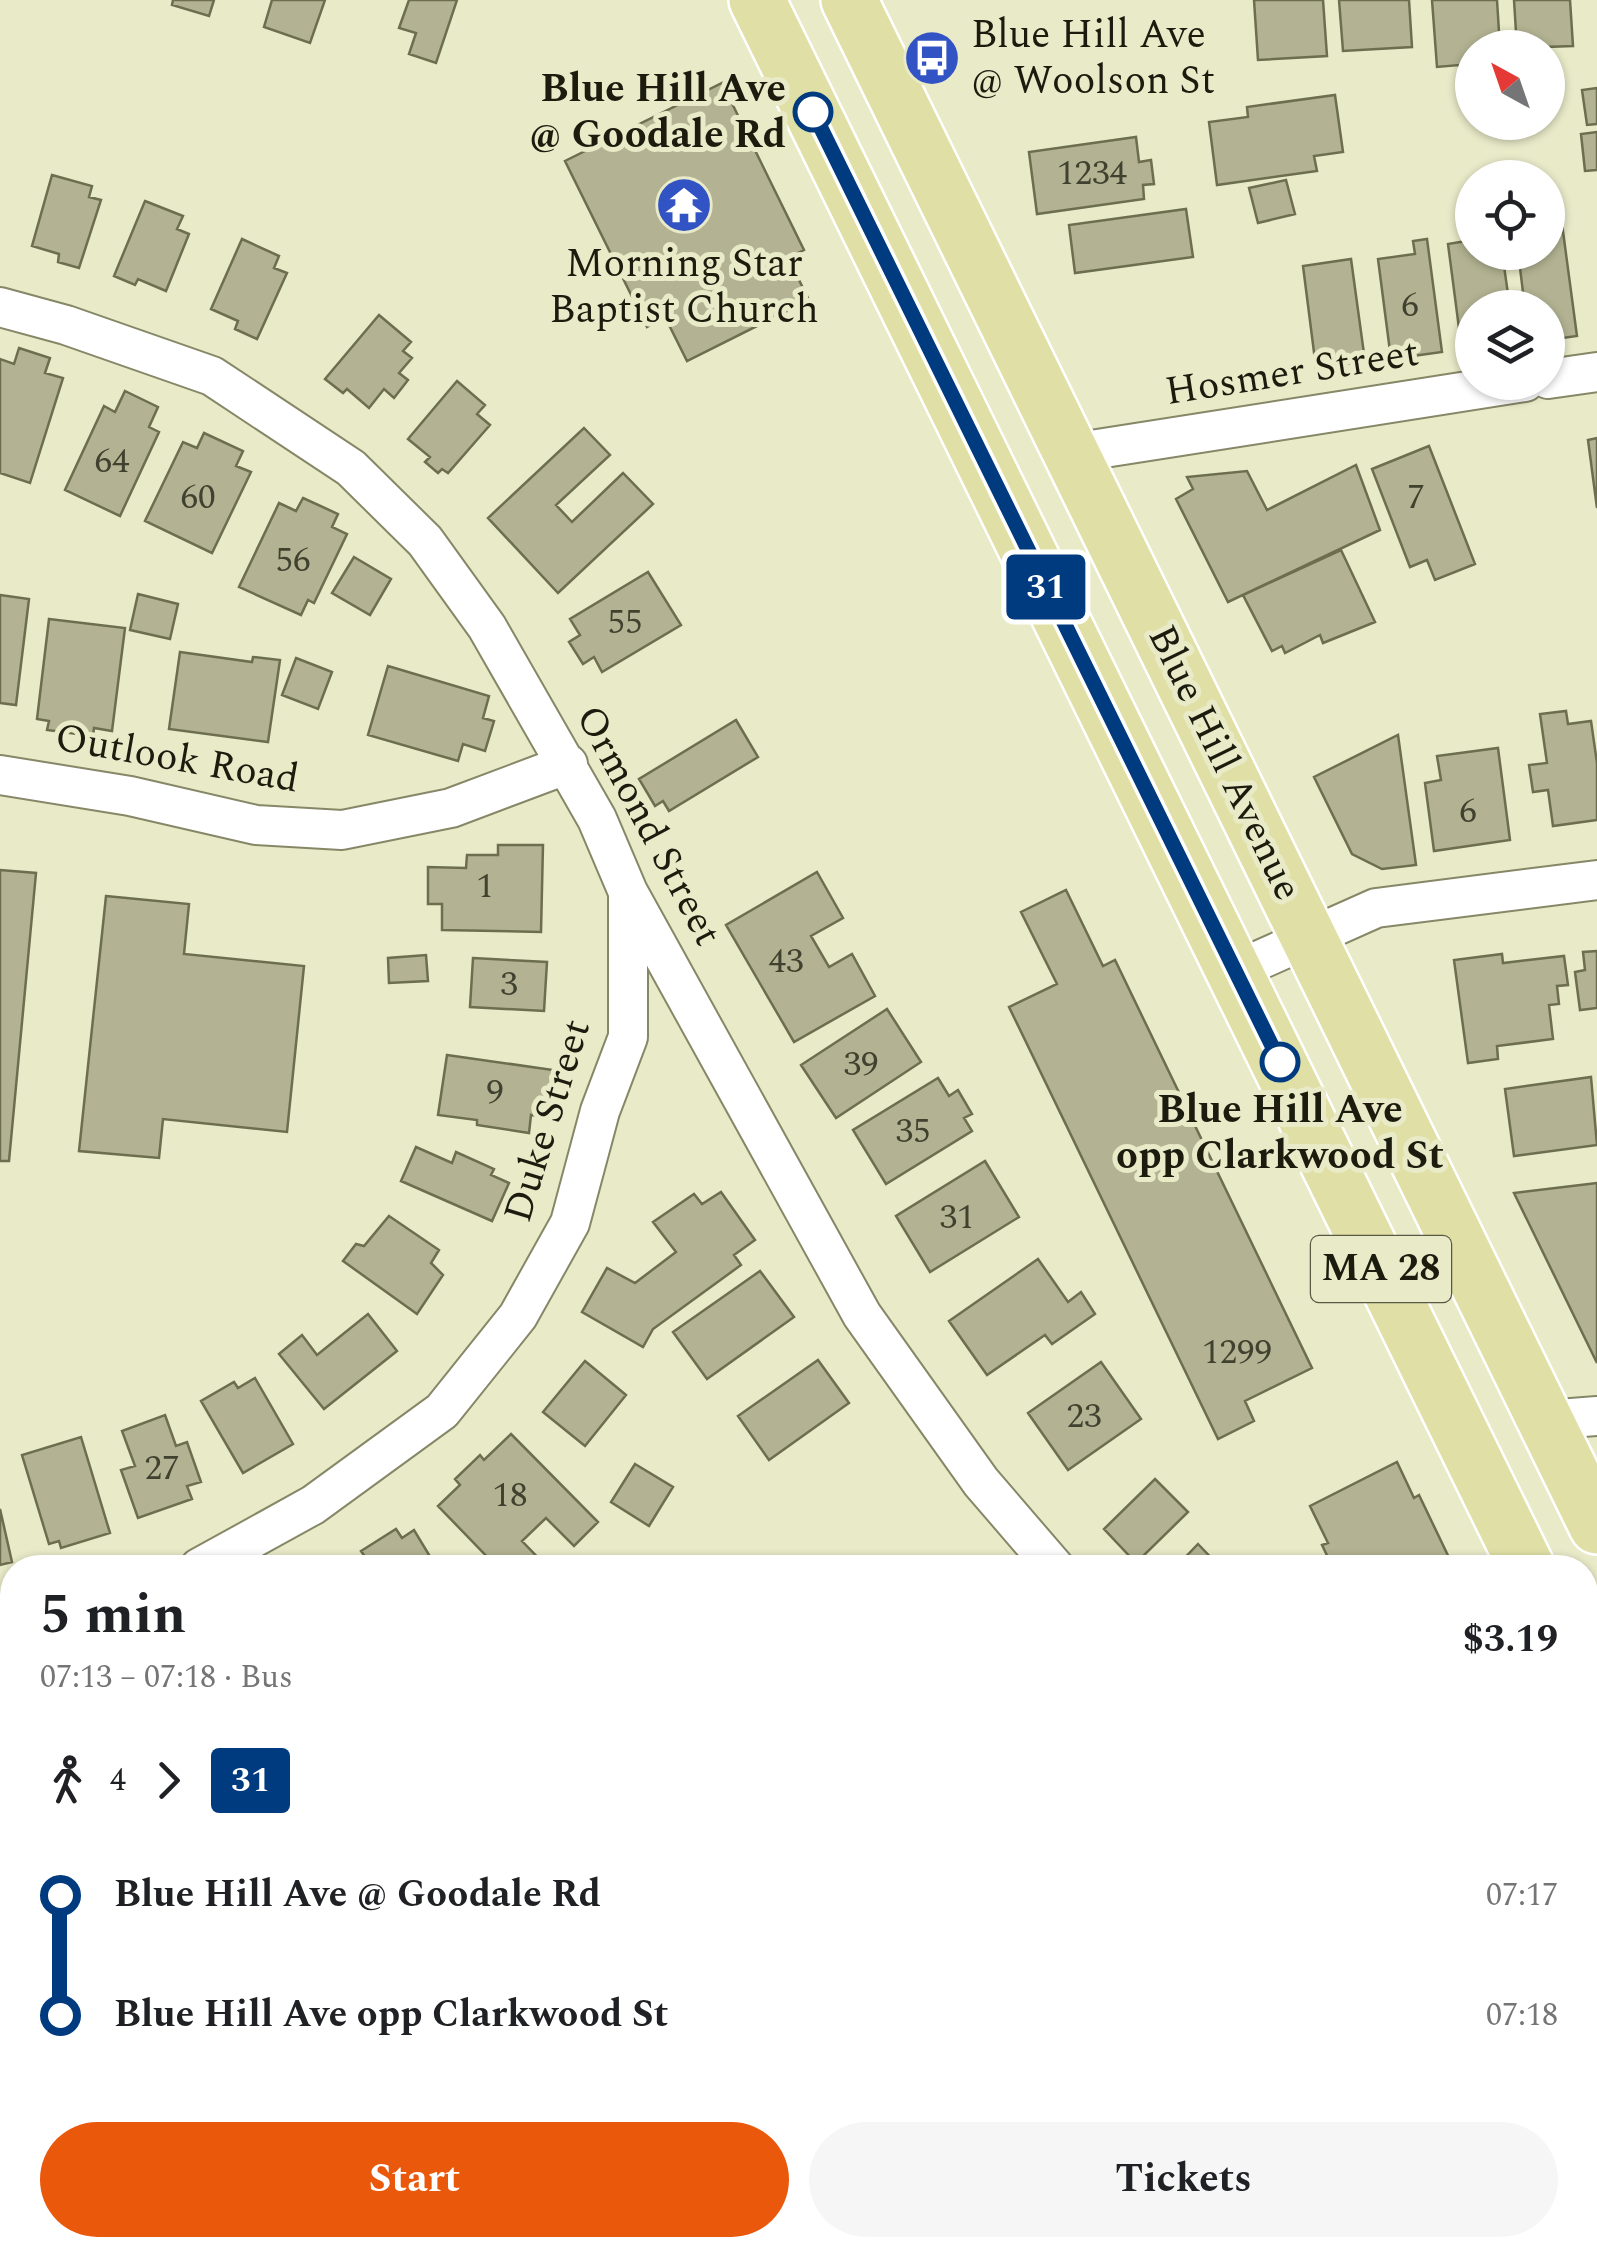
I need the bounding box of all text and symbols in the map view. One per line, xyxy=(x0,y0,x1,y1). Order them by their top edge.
place label: Blue Hill Ave @ Woolson St xyxy=(971,5,1215,112)
bus stop icon: Blue Hill Ave @ Woolson St xyxy=(902,28,962,88)
north arrow xyxy=(1455,30,1565,140)
map controls xyxy=(1455,30,1565,400)
place label: Blue Hill Ave @ Goodale Rd xyxy=(529,59,786,166)
marker: Blue Hill Ave @ Goodale Rd xyxy=(794,93,832,131)
house number: 1234 xyxy=(1057,147,1127,200)
button: locate xyxy=(1455,160,1565,270)
temple icon: Morning Star Baptist Church xyxy=(654,175,714,235)
place label: Morning Star Baptist Church xyxy=(549,234,819,341)
house number: 6 xyxy=(1401,279,1419,332)
button: layers xyxy=(1455,290,1565,400)
street label: Hosmer Street xyxy=(1161,323,1423,423)
house number: 64 xyxy=(94,435,130,488)
house number: 60 xyxy=(180,471,216,524)
house number: 7 xyxy=(1407,471,1425,524)
house number: 56 xyxy=(275,534,311,587)
line badge: 31 xyxy=(1001,554,1091,620)
text: 31 xyxy=(1026,561,1066,614)
house number: 55 xyxy=(607,596,643,649)
street label: Blue Hill Avenue xyxy=(1131,615,1317,911)
street label: Ormond Street xyxy=(559,695,737,957)
street label: Outlook Road xyxy=(50,708,304,810)
house number: 6 xyxy=(1459,785,1477,838)
house number: 1 xyxy=(476,860,494,913)
house number: 43 xyxy=(768,935,804,988)
house number: 3 xyxy=(500,958,518,1011)
street label: Duke Street xyxy=(488,1012,608,1230)
house number: 39 xyxy=(843,1038,879,1091)
marker: Blue Hill Ave opp Clarkwood St xyxy=(1261,1043,1299,1081)
house number: 9 xyxy=(486,1066,504,1119)
place label: Blue Hill Ave opp Clarkwood St xyxy=(1116,1080,1444,1187)
house number: 35 xyxy=(895,1105,931,1158)
house number: 31 xyxy=(939,1191,975,1244)
road number: MA 28 xyxy=(1311,1236,1451,1302)
house number: 1299 xyxy=(1202,1326,1272,1379)
house number: 23 xyxy=(1066,1390,1102,1443)
house number: 27 xyxy=(144,1442,180,1495)
house number: 18 xyxy=(492,1469,528,1522)
text: 5 min xyxy=(40,1574,186,1657)
text: $3.19 xyxy=(1463,1611,1558,1669)
text: 07:13 – 07:18 · Bus xyxy=(40,1653,293,1702)
icon: walk xyxy=(40,1753,95,1808)
icon: forward xyxy=(141,1753,196,1808)
text: 31 xyxy=(231,1754,270,1807)
text: 4 xyxy=(110,1756,126,1805)
text: Blue Hill Ave @ Goodale Rd xyxy=(114,1866,601,1924)
text: 07:17 xyxy=(1486,1871,1558,1920)
text: Blue Hill Ave opp Clarkwood St xyxy=(114,1986,668,2044)
text: 07:18 xyxy=(1486,1991,1558,2040)
button: Start xyxy=(40,2122,789,2237)
button: Tickets xyxy=(809,2122,1558,2237)

